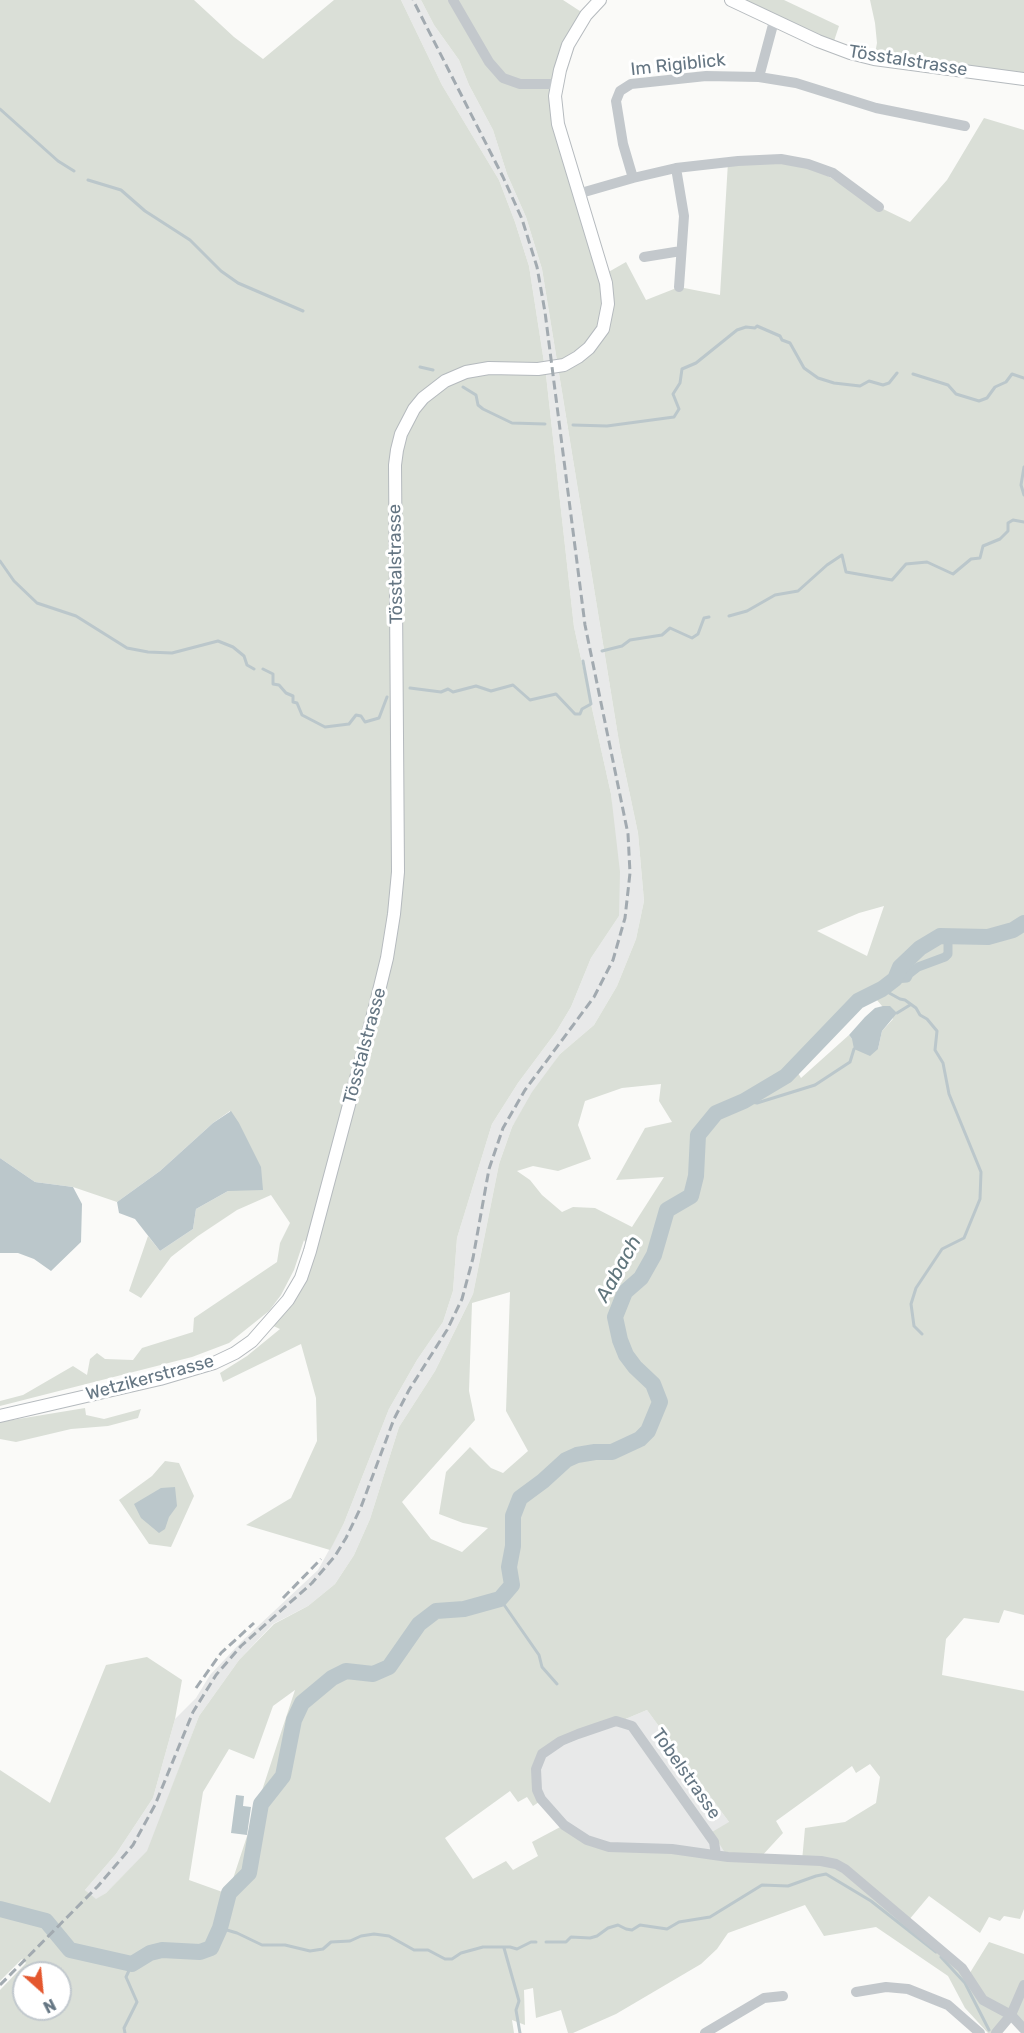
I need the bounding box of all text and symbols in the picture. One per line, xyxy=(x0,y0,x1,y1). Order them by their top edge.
street label: Tösstalstrasse xyxy=(847,41,969,81)
street label: Im Rigiblick xyxy=(630,49,726,81)
street label: Tösstalstrasse xyxy=(384,504,408,624)
street label: Tösstalstrasse xyxy=(339,985,391,1107)
water label: Aabach xyxy=(591,1232,647,1306)
street label: Wetzikerstrasse xyxy=(84,1351,216,1405)
street label: Tobelstrasse xyxy=(647,1725,725,1823)
north arrow xyxy=(12,1961,72,2021)
text: N xyxy=(40,1995,59,2017)

